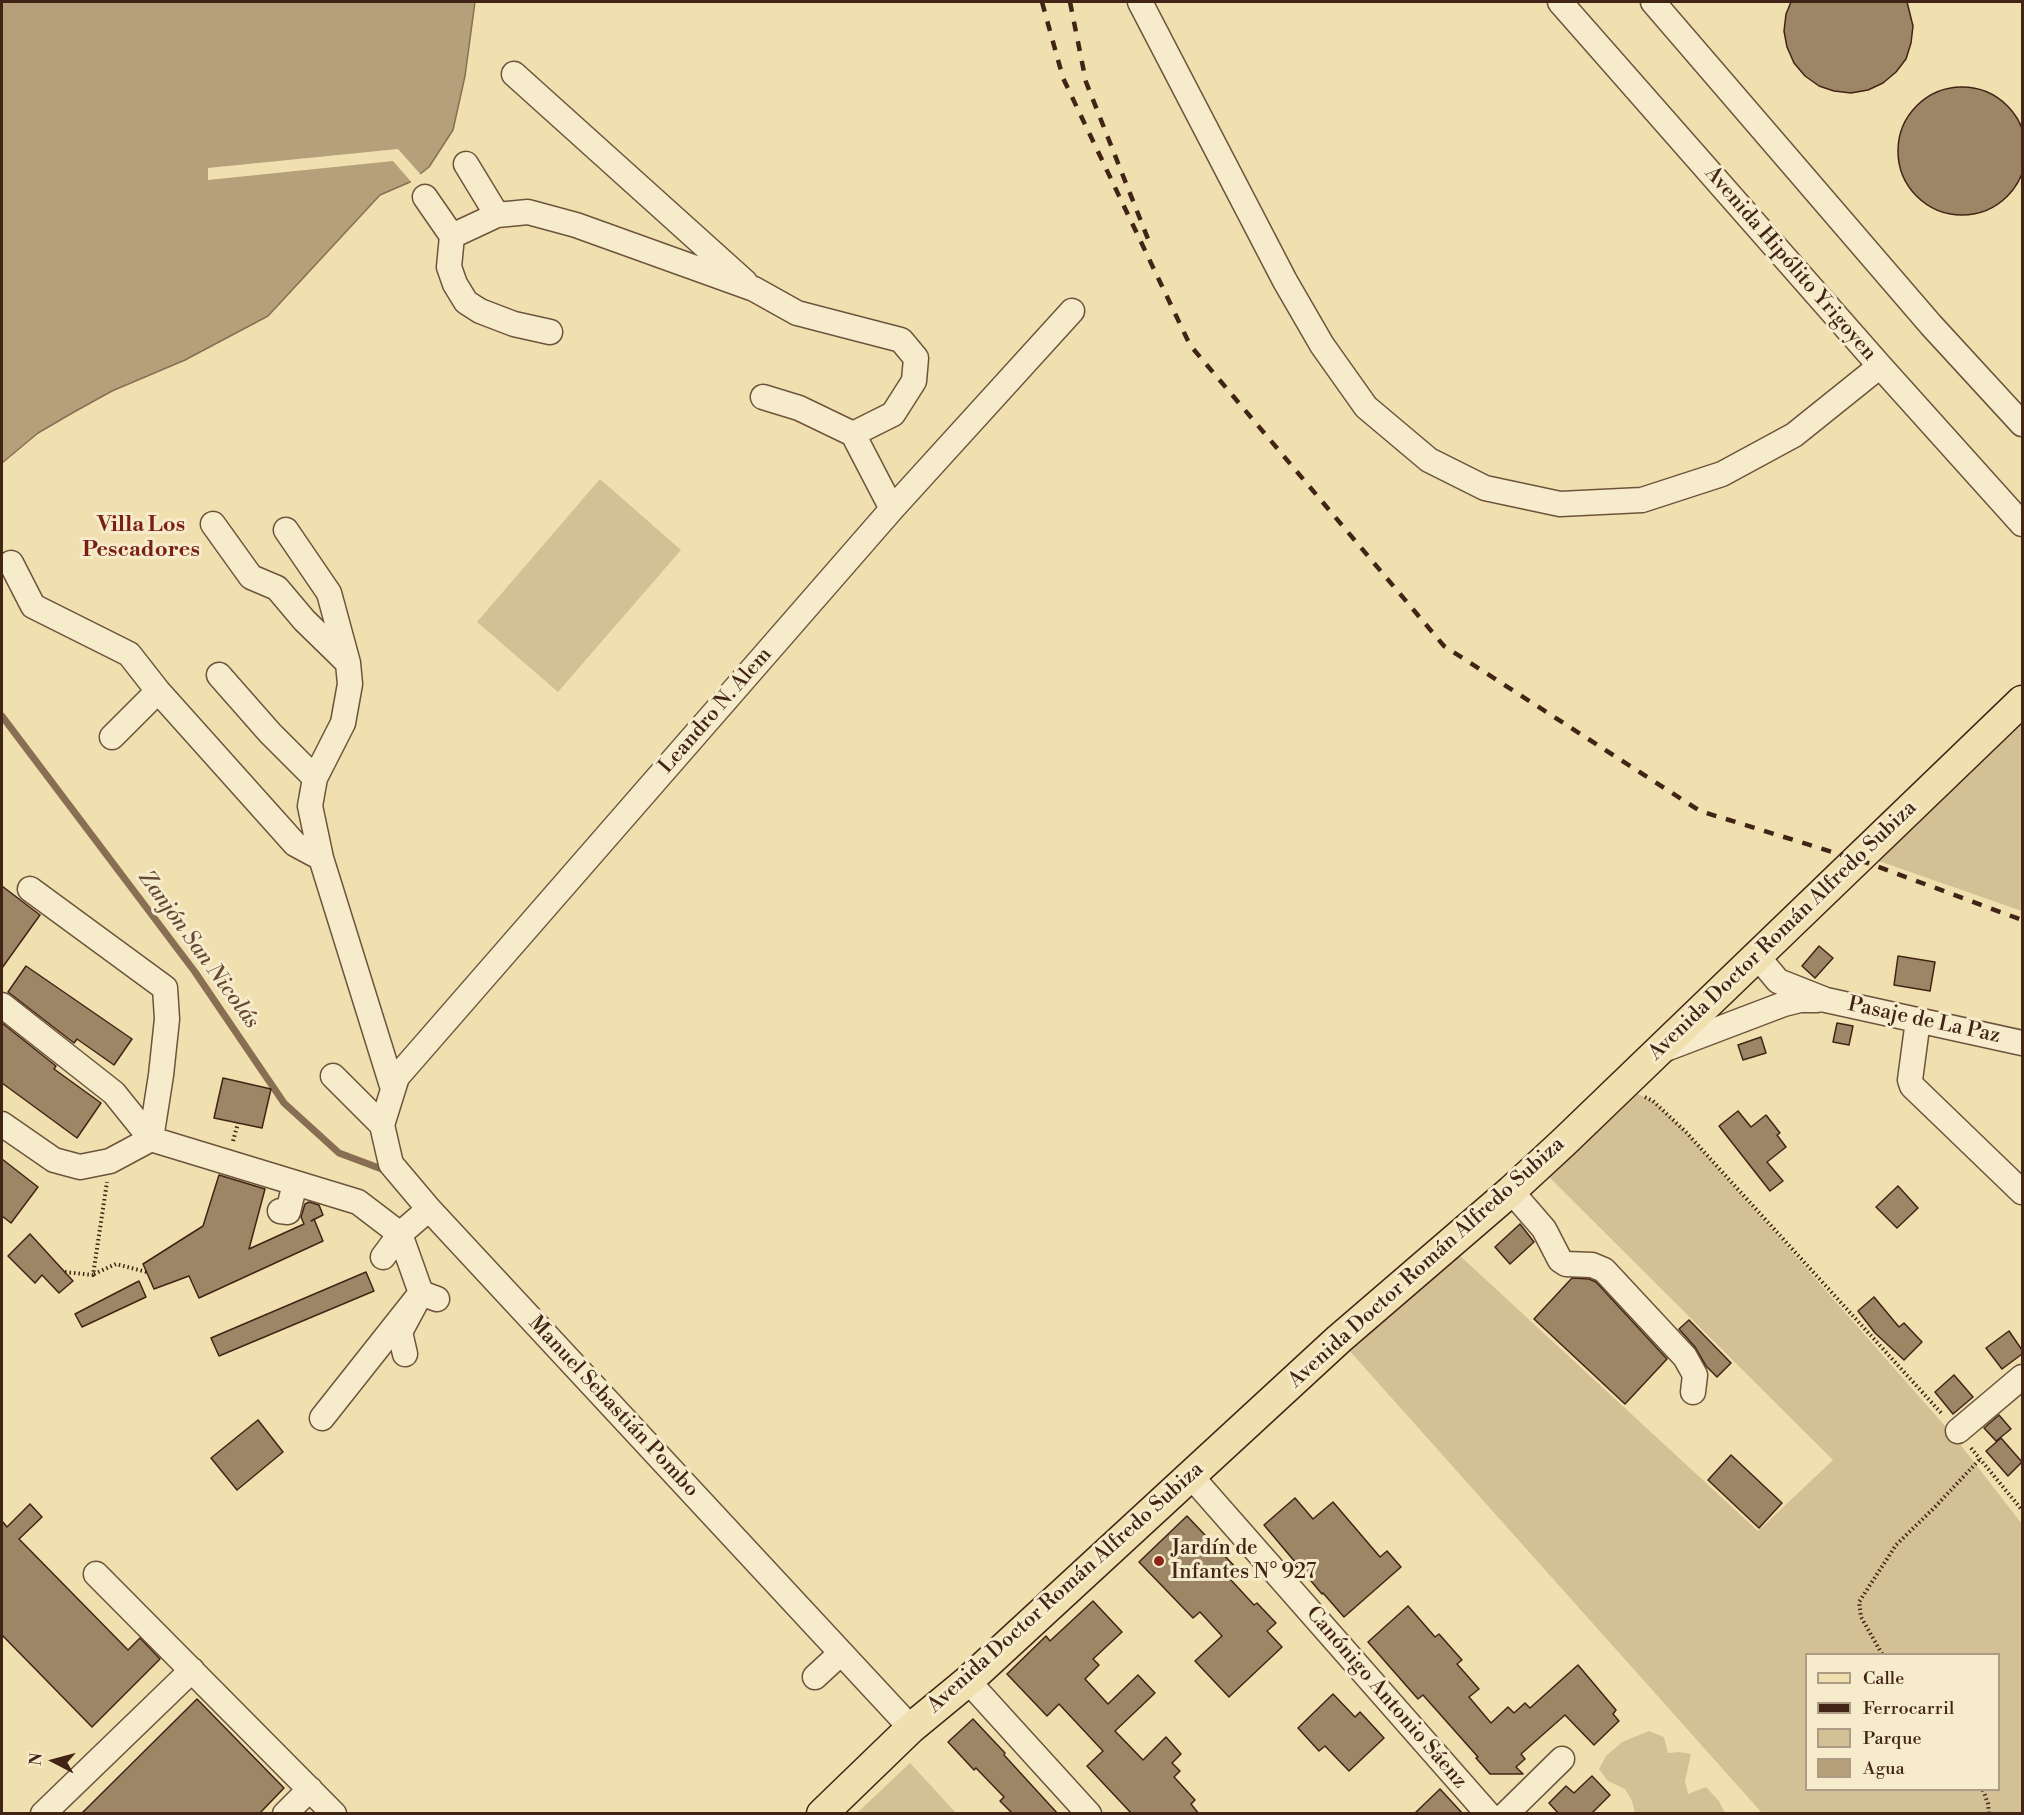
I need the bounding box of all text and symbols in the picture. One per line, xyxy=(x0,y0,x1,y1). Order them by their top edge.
street label: Avenida Hipólito Yrigoyen xyxy=(1699,162,1881,366)
district label: Villa Los Pescadores xyxy=(82,513,200,564)
street label: Leandro N. Alem xyxy=(654,643,778,779)
street label: Avenida Doctor Román Alfredo Subiza xyxy=(1644,796,1922,1066)
water label: Zanjón San Nicolás xyxy=(132,866,264,1034)
street label: Pasaje de La Paz xyxy=(1846,993,2002,1049)
street label: Avenida Doctor Román Alfredo Subiza xyxy=(1284,1132,1570,1394)
street label: Manuel Sebastián Pombo xyxy=(523,1311,703,1503)
street label: Avenida Doctor Román Alfredo Subiza xyxy=(923,1457,1209,1719)
place label: Jardín de Infantes N° 927 xyxy=(1171,1536,1316,1586)
marker: Jardín de Infantes N° 927 xyxy=(1152,1554,1166,1568)
street label: Canónigo Antonio Sáenz xyxy=(1300,1602,1472,1794)
legend xyxy=(1805,1653,2000,1791)
text: Calle xyxy=(1863,1667,1904,1690)
text: Ferrocarril xyxy=(1863,1697,1954,1720)
text: Parque xyxy=(1863,1727,1922,1750)
north arrow xyxy=(24,1731,84,1791)
text: N xyxy=(25,1752,47,1766)
text: Agua xyxy=(1863,1757,1905,1780)

